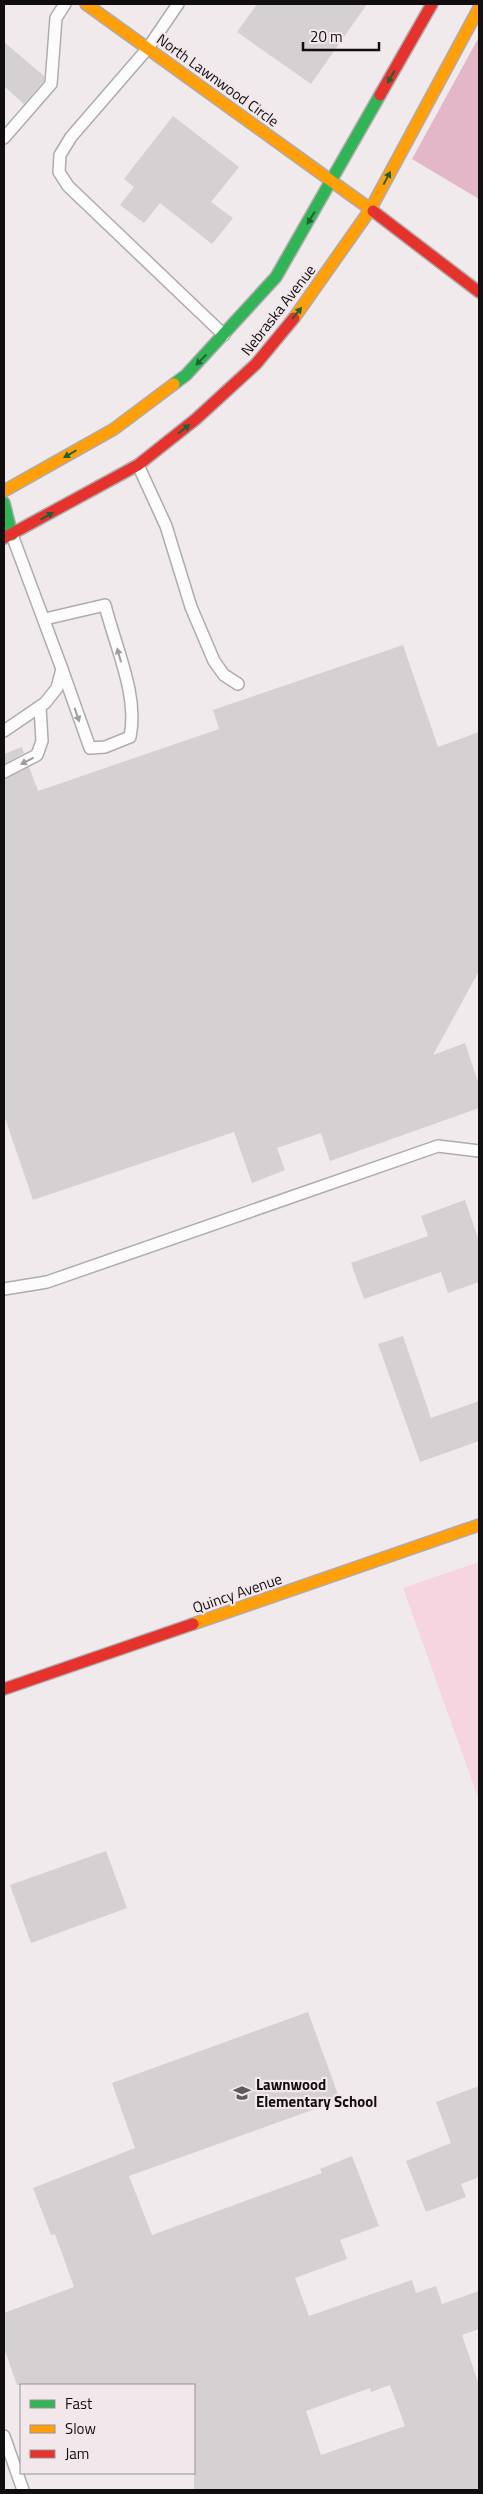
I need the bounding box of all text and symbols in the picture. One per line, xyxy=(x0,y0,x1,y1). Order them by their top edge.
scale bar xyxy=(303,20,379,52)
text: 20 m xyxy=(310,25,343,48)
street label: North Lawnwood Circle xyxy=(152,28,284,132)
one-way arrow xyxy=(386,70,395,83)
one-way arrow xyxy=(383,171,391,185)
one-way arrow xyxy=(306,211,315,224)
street label: Nebraska Avenue xyxy=(235,260,321,360)
one-way arrow xyxy=(292,307,303,320)
one-way arrow xyxy=(195,353,207,365)
one-way arrow xyxy=(177,423,190,434)
one-way arrow xyxy=(63,450,76,459)
one-way arrow xyxy=(40,511,54,520)
one-way arrow xyxy=(114,647,122,662)
one-way arrow xyxy=(74,708,82,723)
one-way arrow xyxy=(20,757,34,765)
street label: Quincy Avenue xyxy=(189,1567,285,1619)
place label: Lawnwood Elementary School xyxy=(256,2073,377,2113)
school or university icon: Lawnwood Elementary School xyxy=(232,2083,252,2103)
legend xyxy=(20,2384,195,2474)
text: Fast xyxy=(65,2392,93,2415)
text: Slow xyxy=(65,2417,96,2440)
text: Jam xyxy=(65,2442,89,2465)

